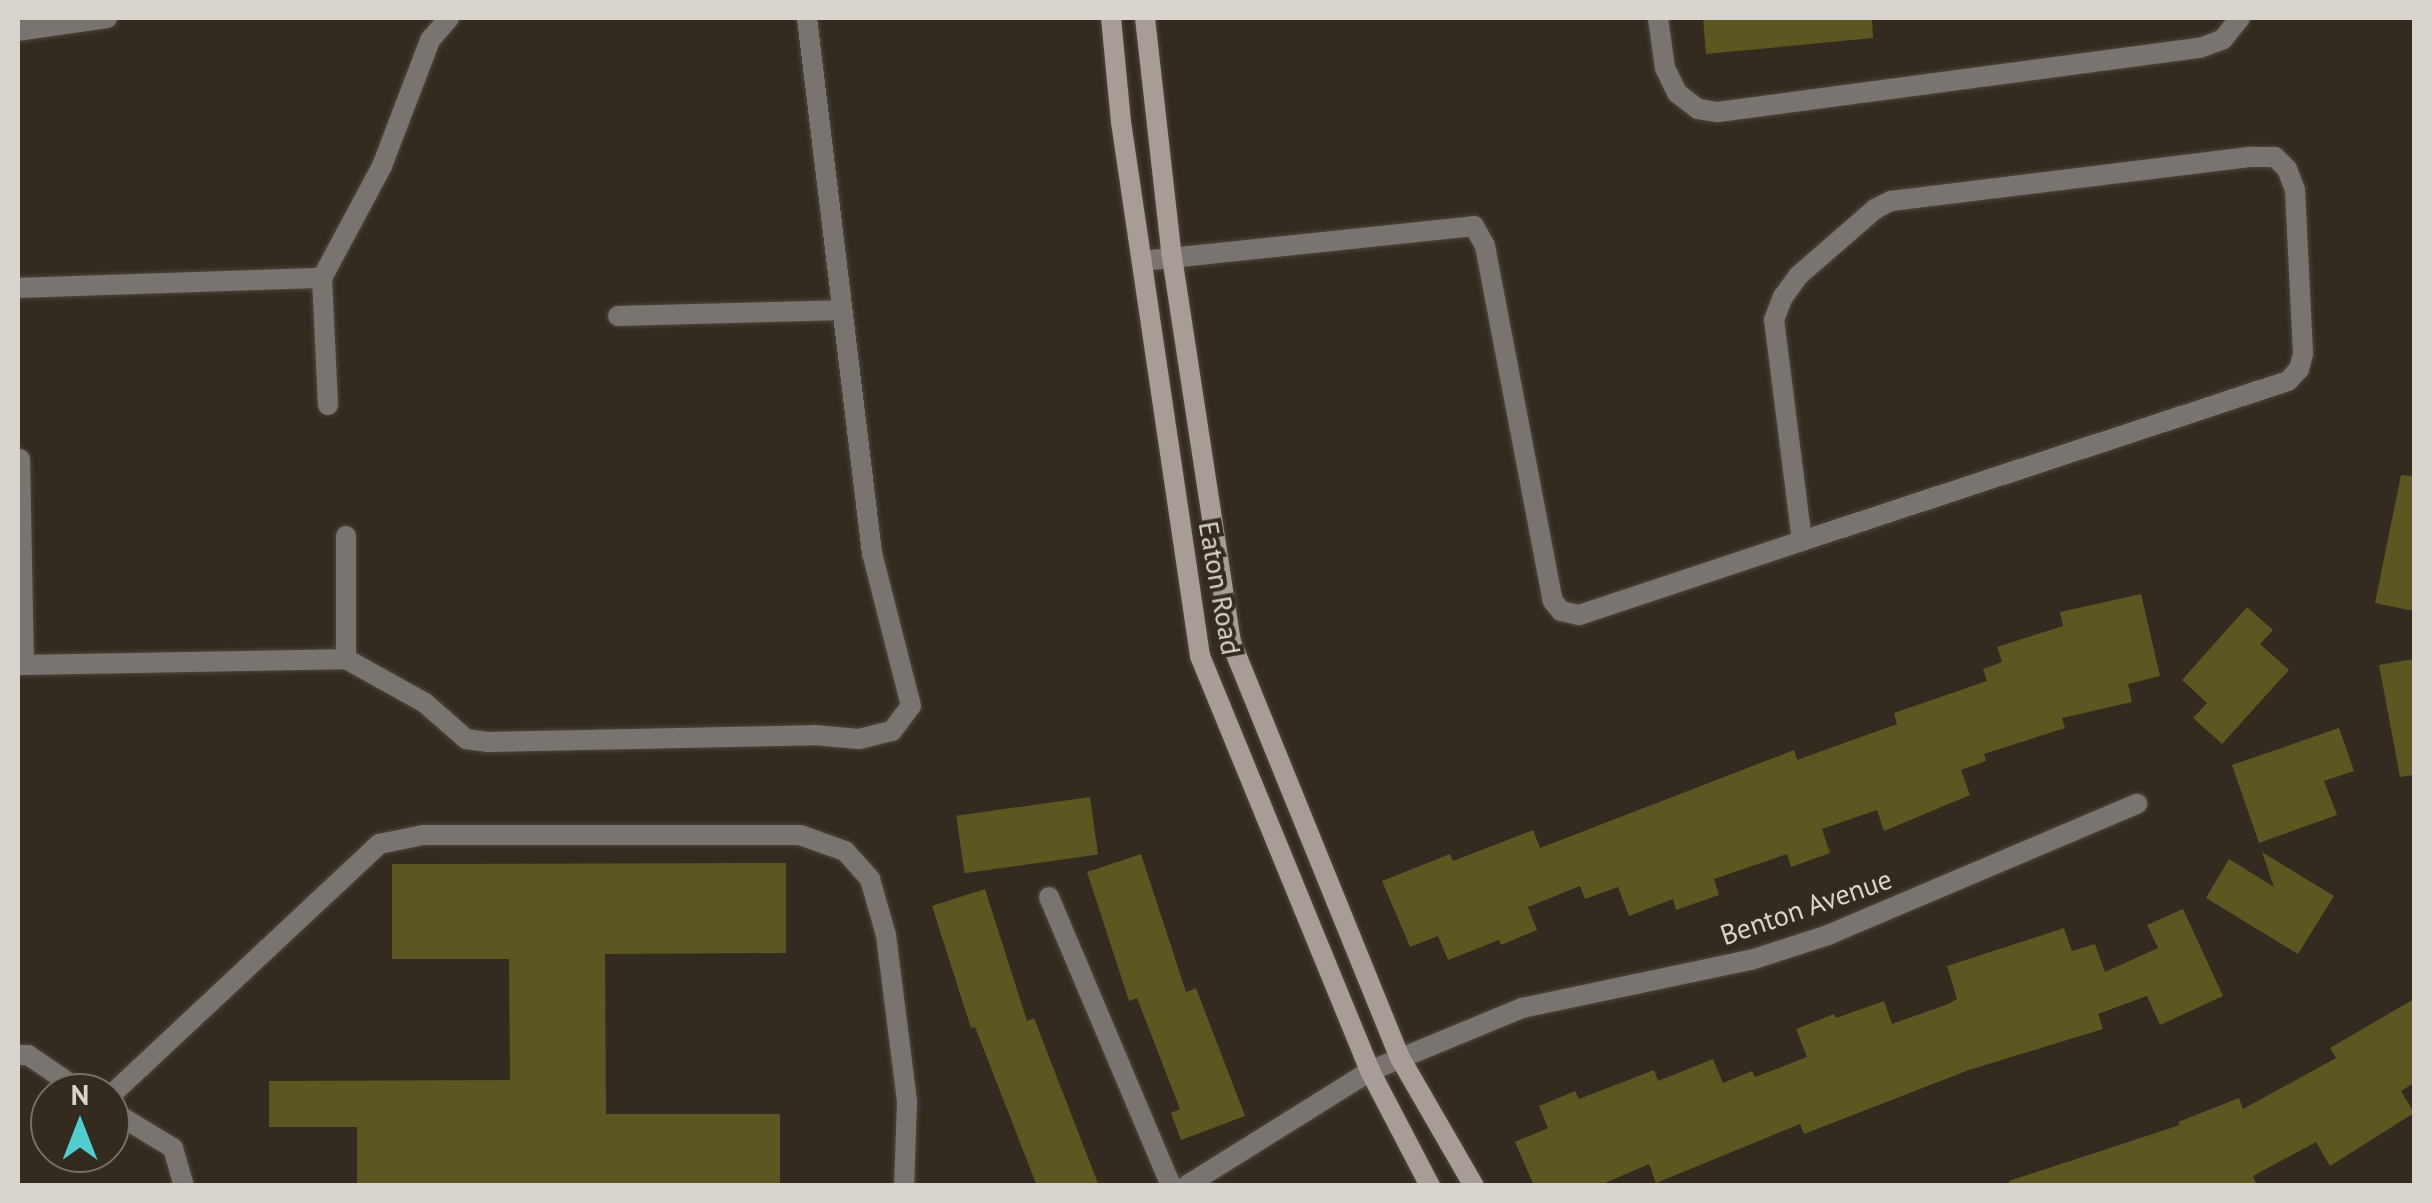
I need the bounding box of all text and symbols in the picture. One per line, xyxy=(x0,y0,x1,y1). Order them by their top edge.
street label: Eaton Road xyxy=(1192,519,1248,657)
street label: Benton Avenue xyxy=(1715,862,1897,952)
north arrow xyxy=(30,1073,130,1173)
text: N xyxy=(71,1076,89,1113)

